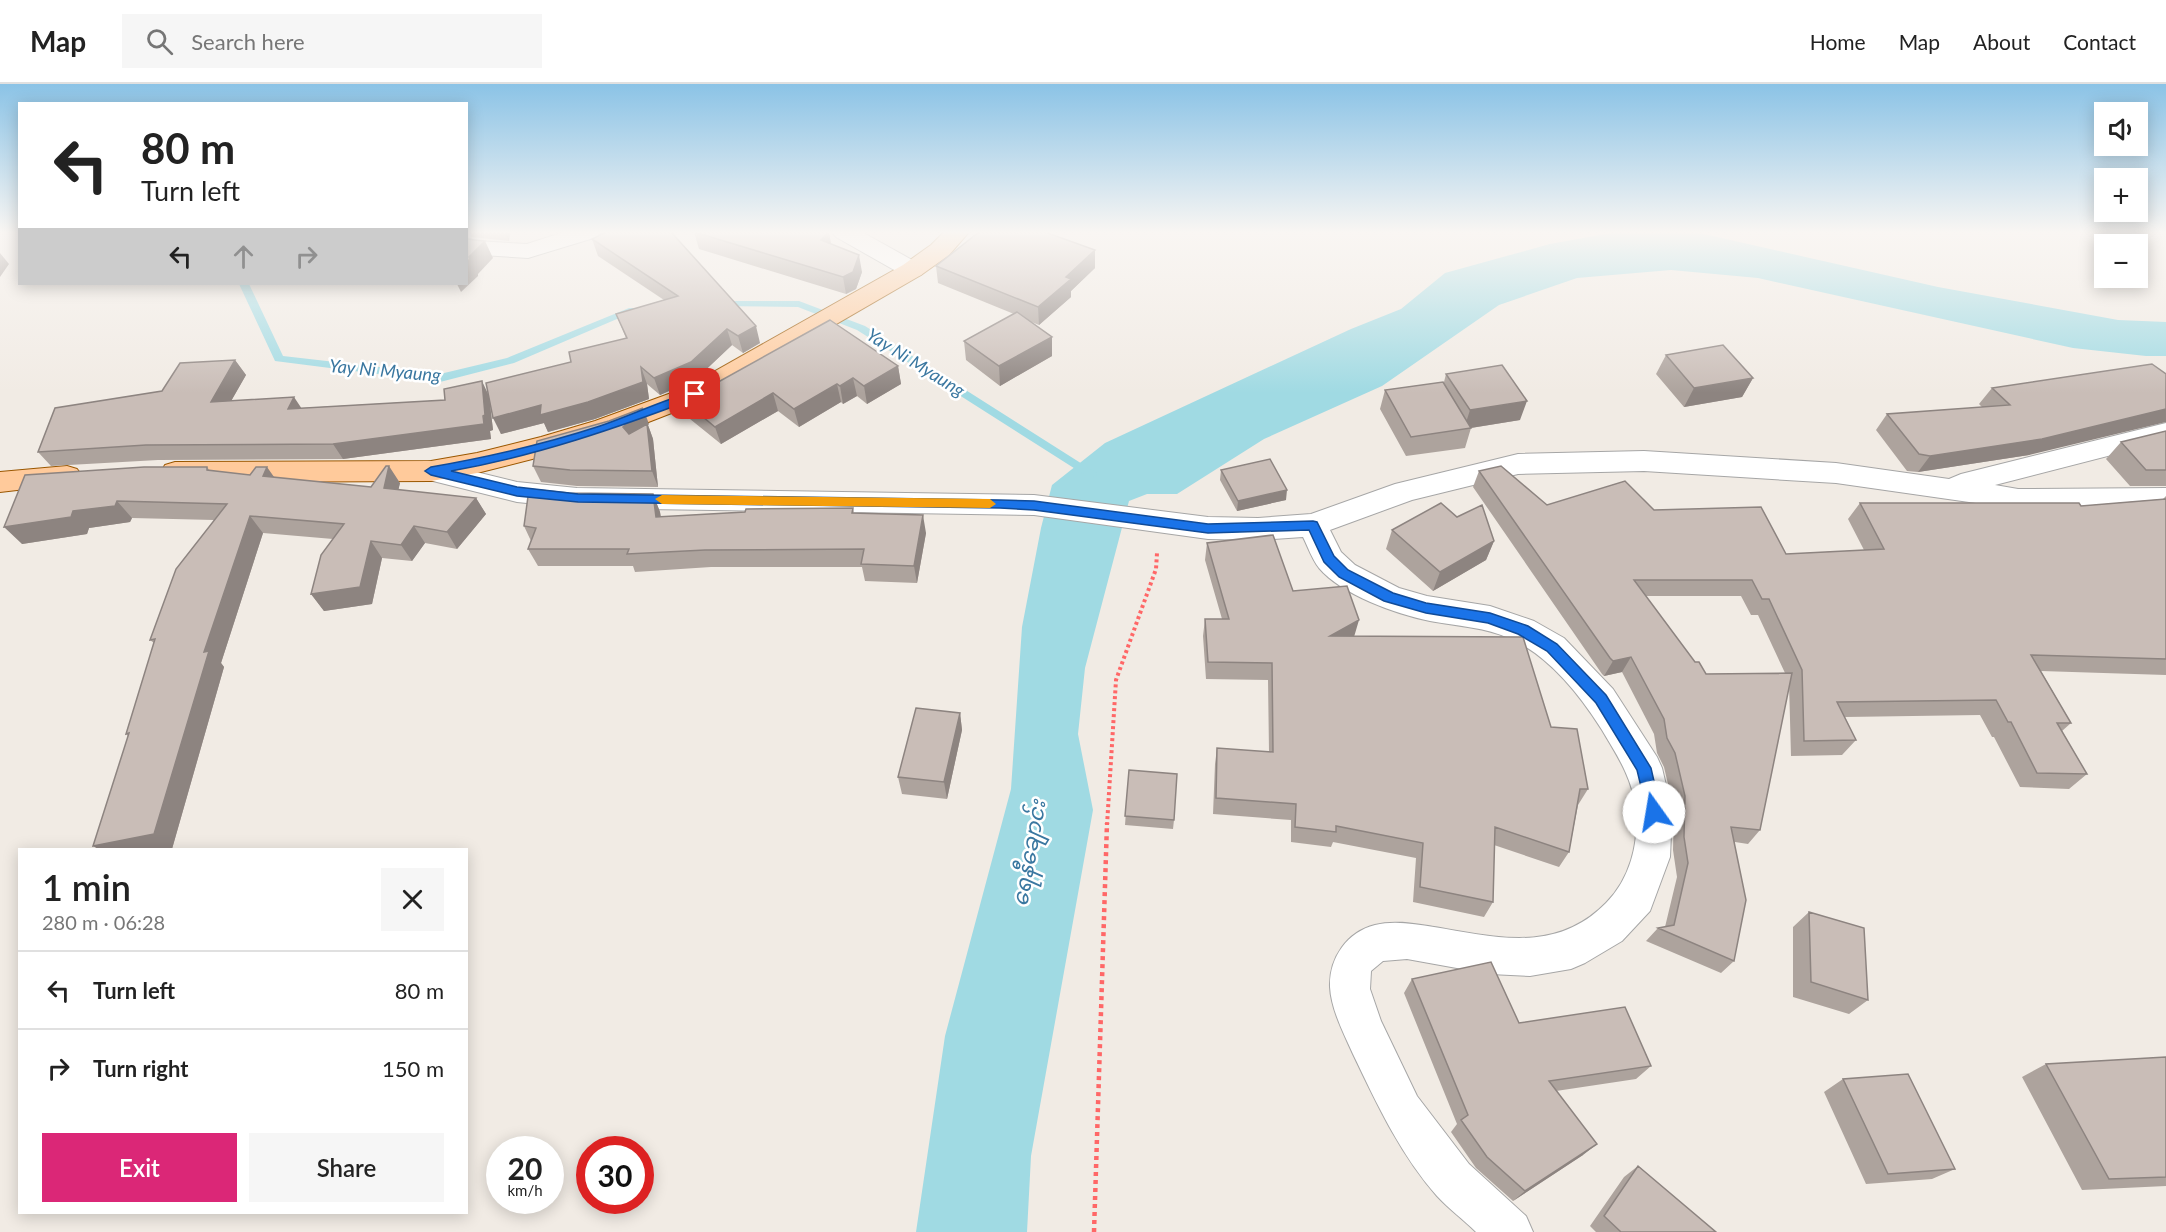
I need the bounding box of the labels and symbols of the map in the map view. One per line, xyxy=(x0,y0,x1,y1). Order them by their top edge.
water label: Yay Ni Myaung xyxy=(863,323,969,401)
water label: Yay Ni Myaung xyxy=(328,354,442,386)
pin xyxy=(669,368,720,419)
position arrow xyxy=(1622,780,1686,844)
water label: ရေနီချောင်း xyxy=(1004,796,1057,909)
speed limit sign: 30 xyxy=(576,1136,654,1214)

